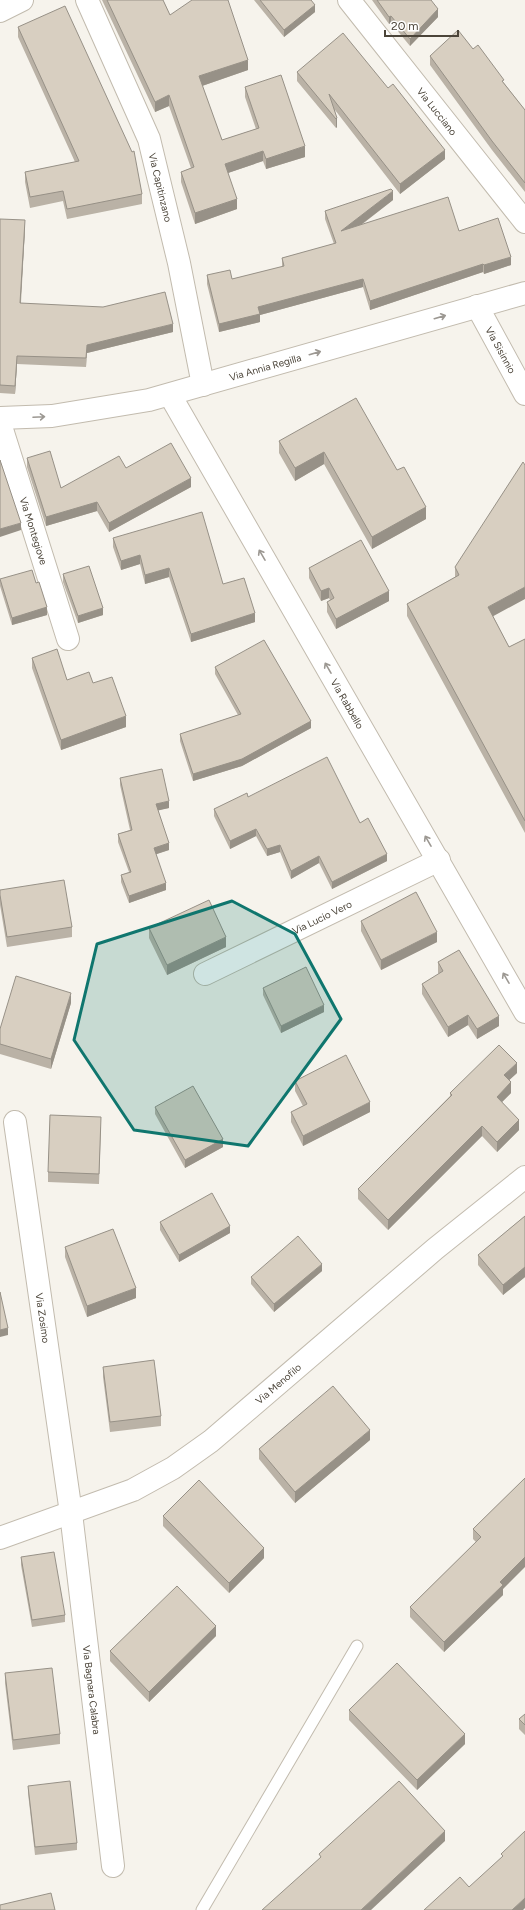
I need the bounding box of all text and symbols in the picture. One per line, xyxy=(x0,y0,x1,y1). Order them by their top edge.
scale bar xyxy=(385,12,458,38)
text: 20 m xyxy=(391,19,419,33)
street label: Via Lucciano xyxy=(414,85,460,138)
street label: Via Capitinzano xyxy=(146,152,175,224)
one-way arrow xyxy=(433,313,446,320)
street label: Via Sisinnio xyxy=(482,324,519,376)
one-way arrow xyxy=(308,349,321,356)
street label: Via Annia Regilla xyxy=(228,351,303,384)
one-way arrow xyxy=(32,414,45,421)
street label: Via Montegiove xyxy=(17,495,50,567)
one-way arrow xyxy=(258,549,266,561)
one-way arrow xyxy=(323,662,331,674)
street label: Via Rabbello xyxy=(328,676,367,731)
one-way arrow xyxy=(423,835,431,847)
street label: Via Lucio Vero xyxy=(290,897,354,938)
one-way arrow xyxy=(501,972,509,984)
street label: Via Zosimo xyxy=(33,1292,53,1344)
street label: Via Menofilo xyxy=(253,1361,304,1407)
street label: Via Bagnara Calabra xyxy=(80,1645,103,1735)

